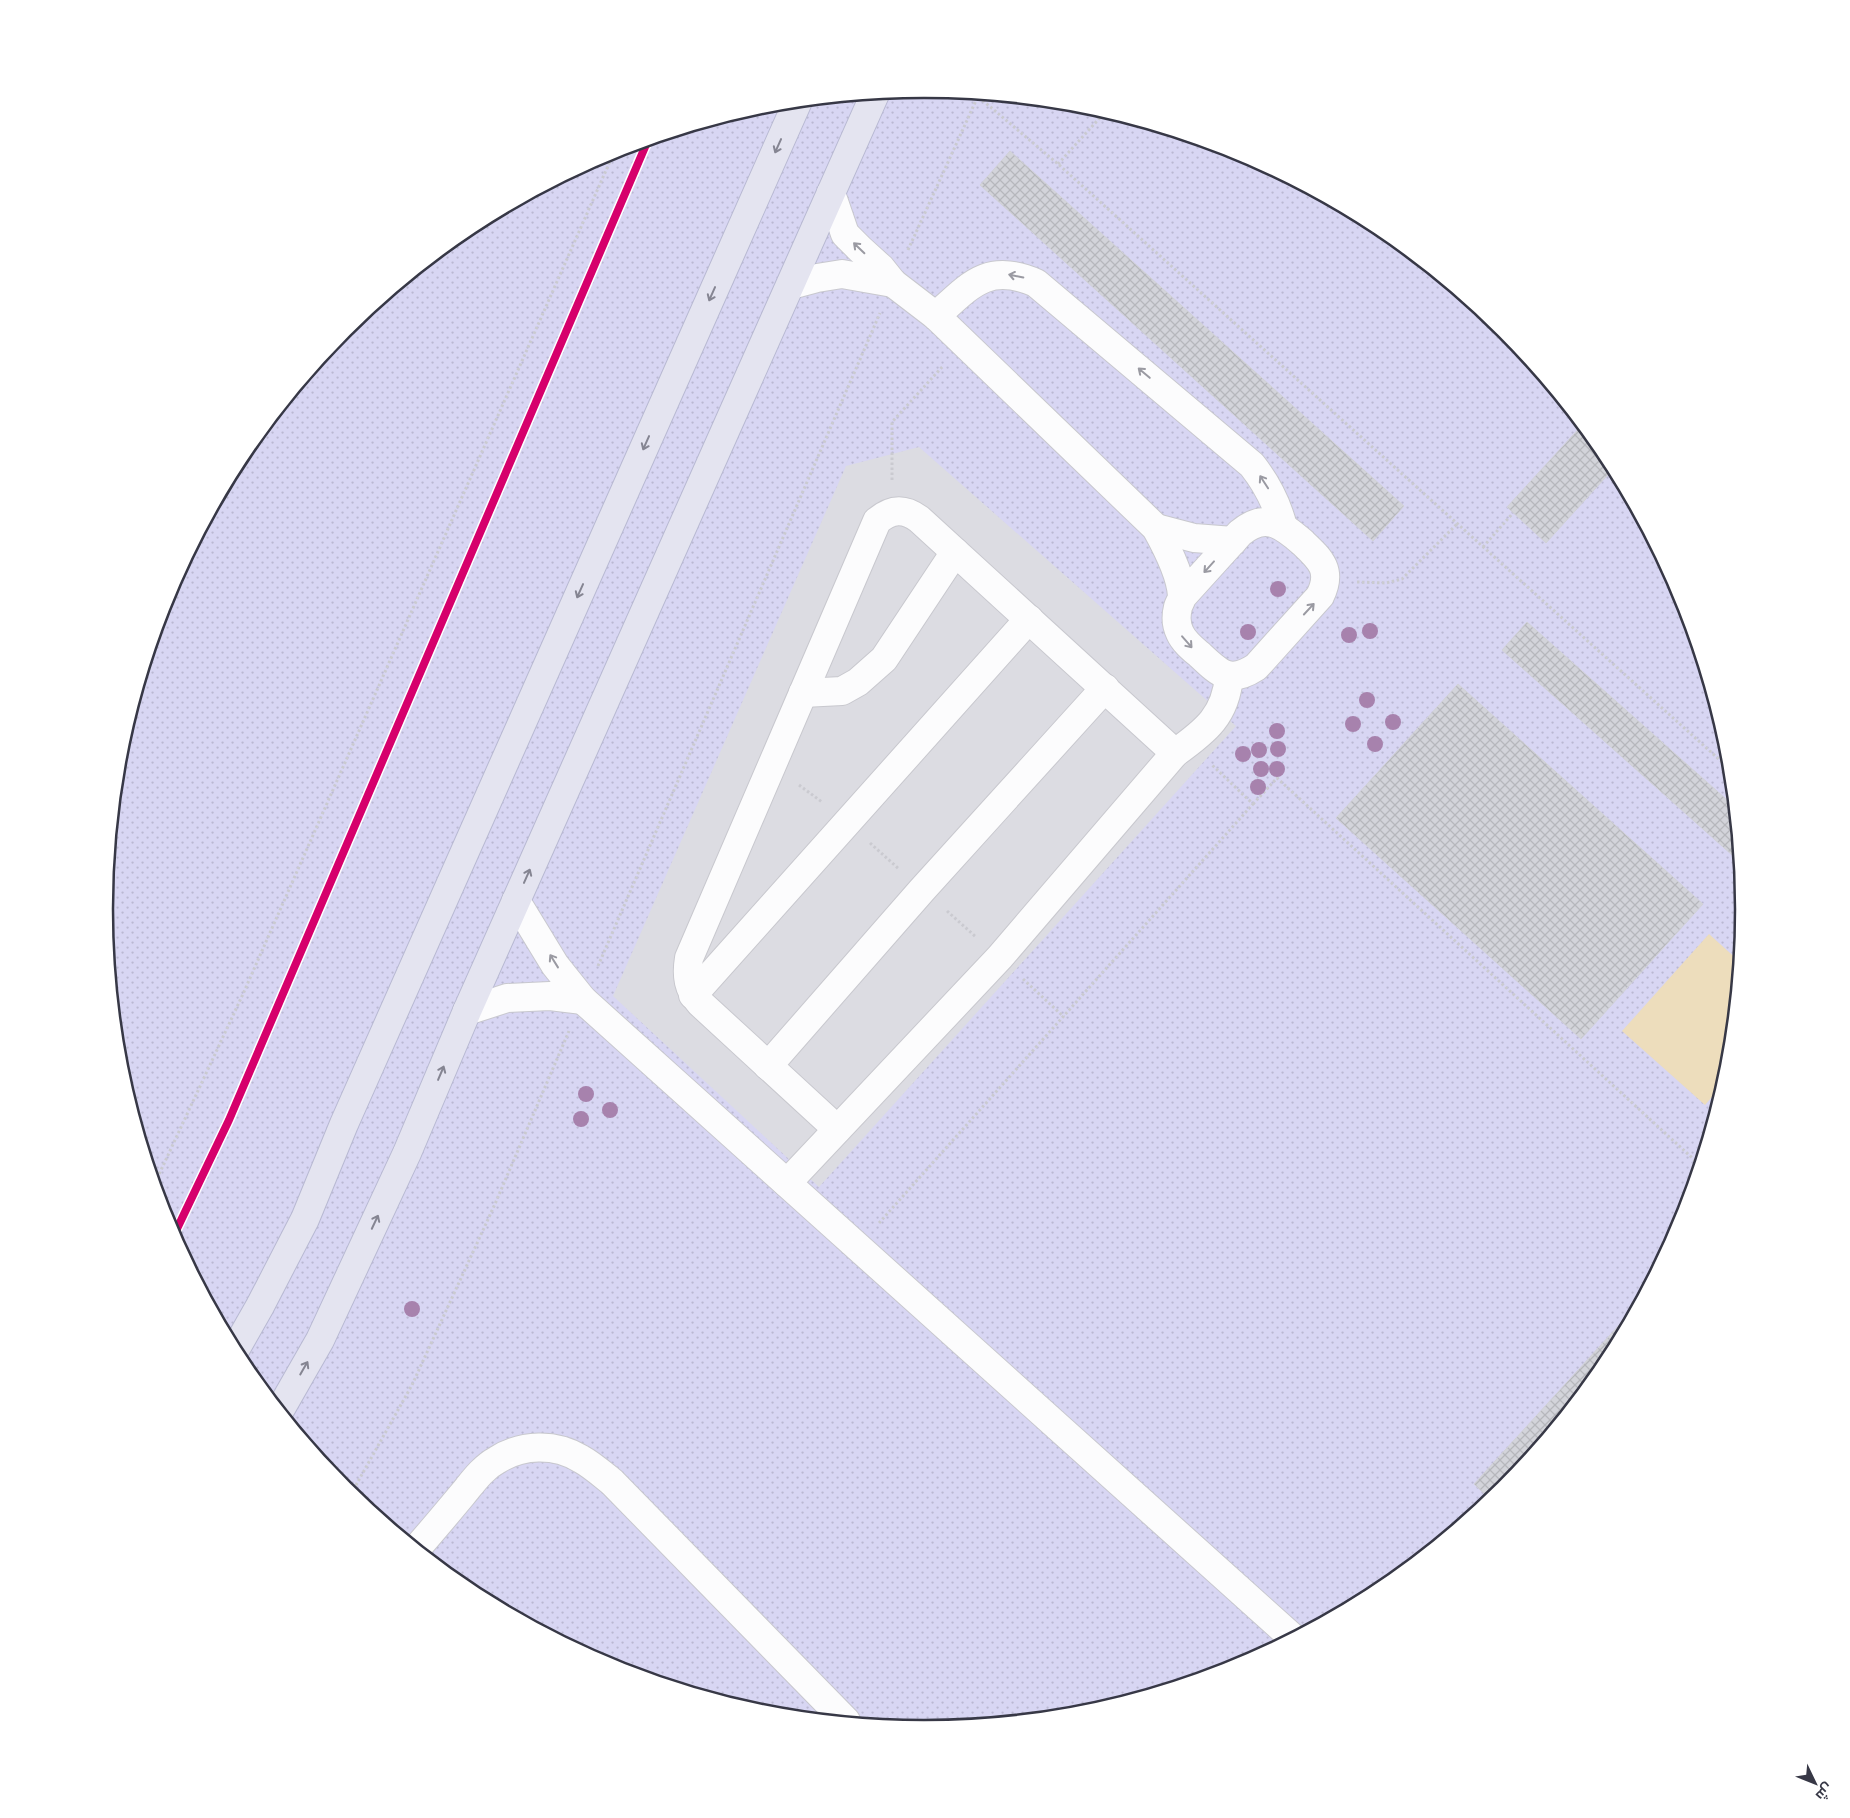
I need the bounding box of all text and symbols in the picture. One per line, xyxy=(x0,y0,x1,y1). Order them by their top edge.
one-way arrow xyxy=(773,138,783,153)
one-way arrow xyxy=(853,242,866,254)
one-way arrow xyxy=(1008,271,1024,280)
one-way arrow xyxy=(707,286,717,301)
one-way arrow xyxy=(1138,368,1151,379)
one-way arrow xyxy=(641,435,651,450)
one-way arrow xyxy=(1259,476,1269,490)
one-way arrow xyxy=(1204,560,1215,573)
one-way arrow xyxy=(575,583,585,598)
one-way arrow xyxy=(1303,602,1315,615)
one-way arrow xyxy=(1181,635,1193,648)
one-way arrow xyxy=(523,869,533,884)
one-way arrow xyxy=(548,955,558,969)
one-way arrow xyxy=(436,1066,446,1081)
one-way arrow xyxy=(371,1215,381,1230)
one-way arrow xyxy=(300,1361,310,1375)
north arrow xyxy=(1790,1758,1840,1808)
text: ش xyxy=(1812,1779,1836,1804)

